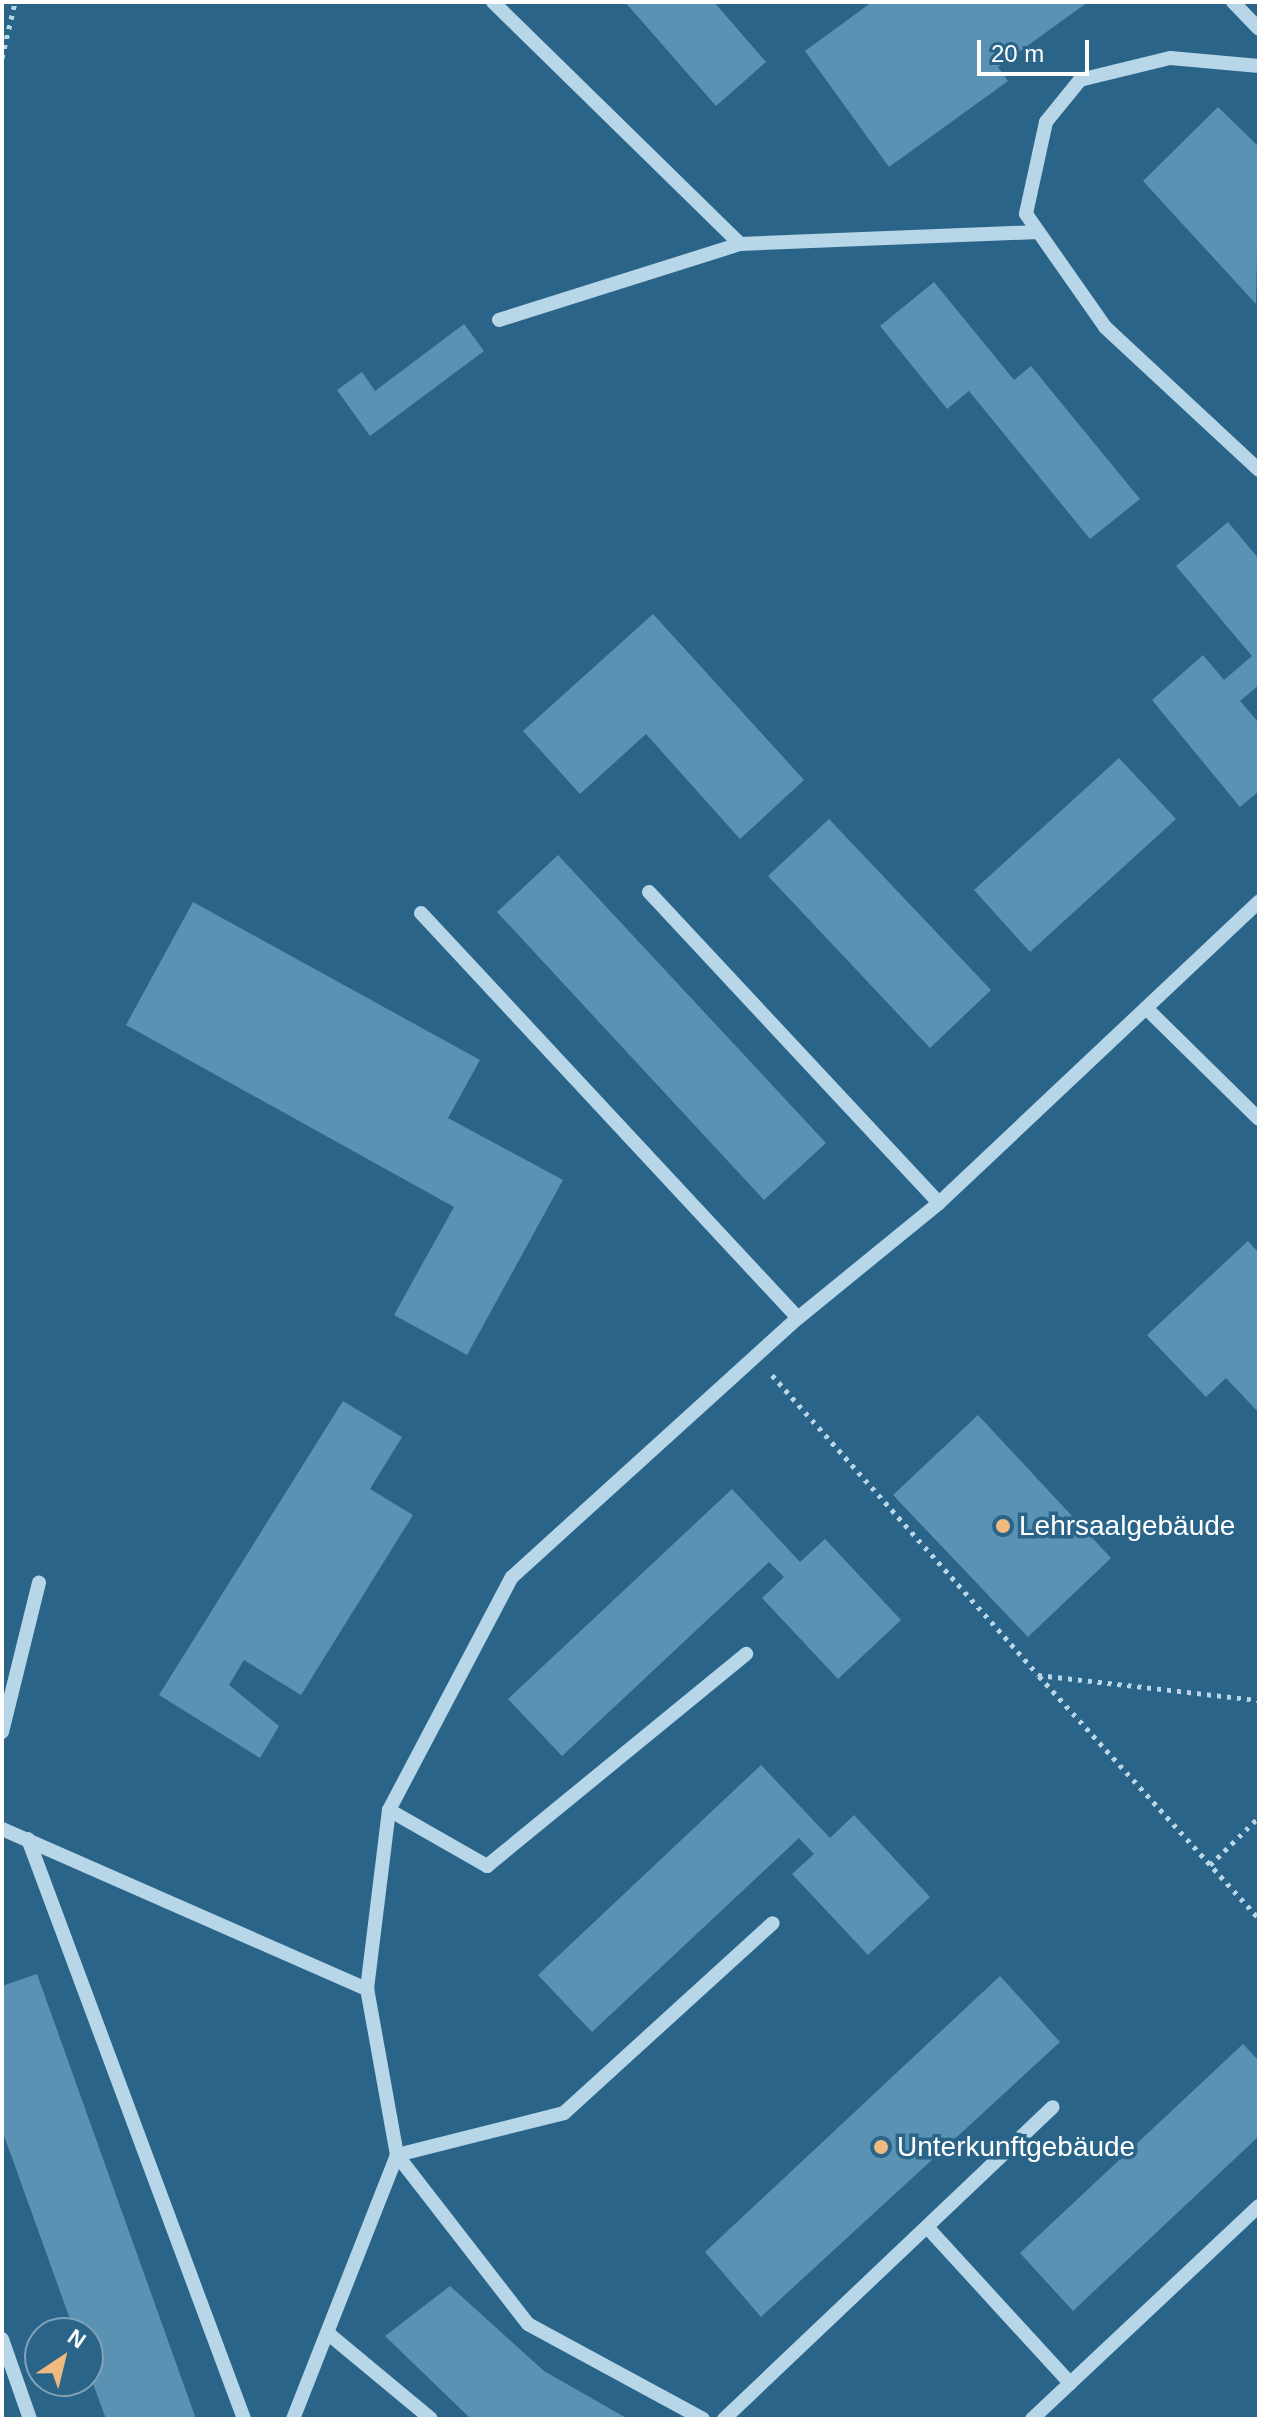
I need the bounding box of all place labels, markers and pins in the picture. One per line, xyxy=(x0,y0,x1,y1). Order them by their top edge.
place label: Lehrsaalgebäude xyxy=(1019,1509,1235,1543)
marker: Lehrsaalgebäude xyxy=(994,1517,1012,1535)
place label: Unterkunftgebäude xyxy=(897,2130,1135,2164)
marker: Unterkunftgebäude xyxy=(872,2138,890,2156)

